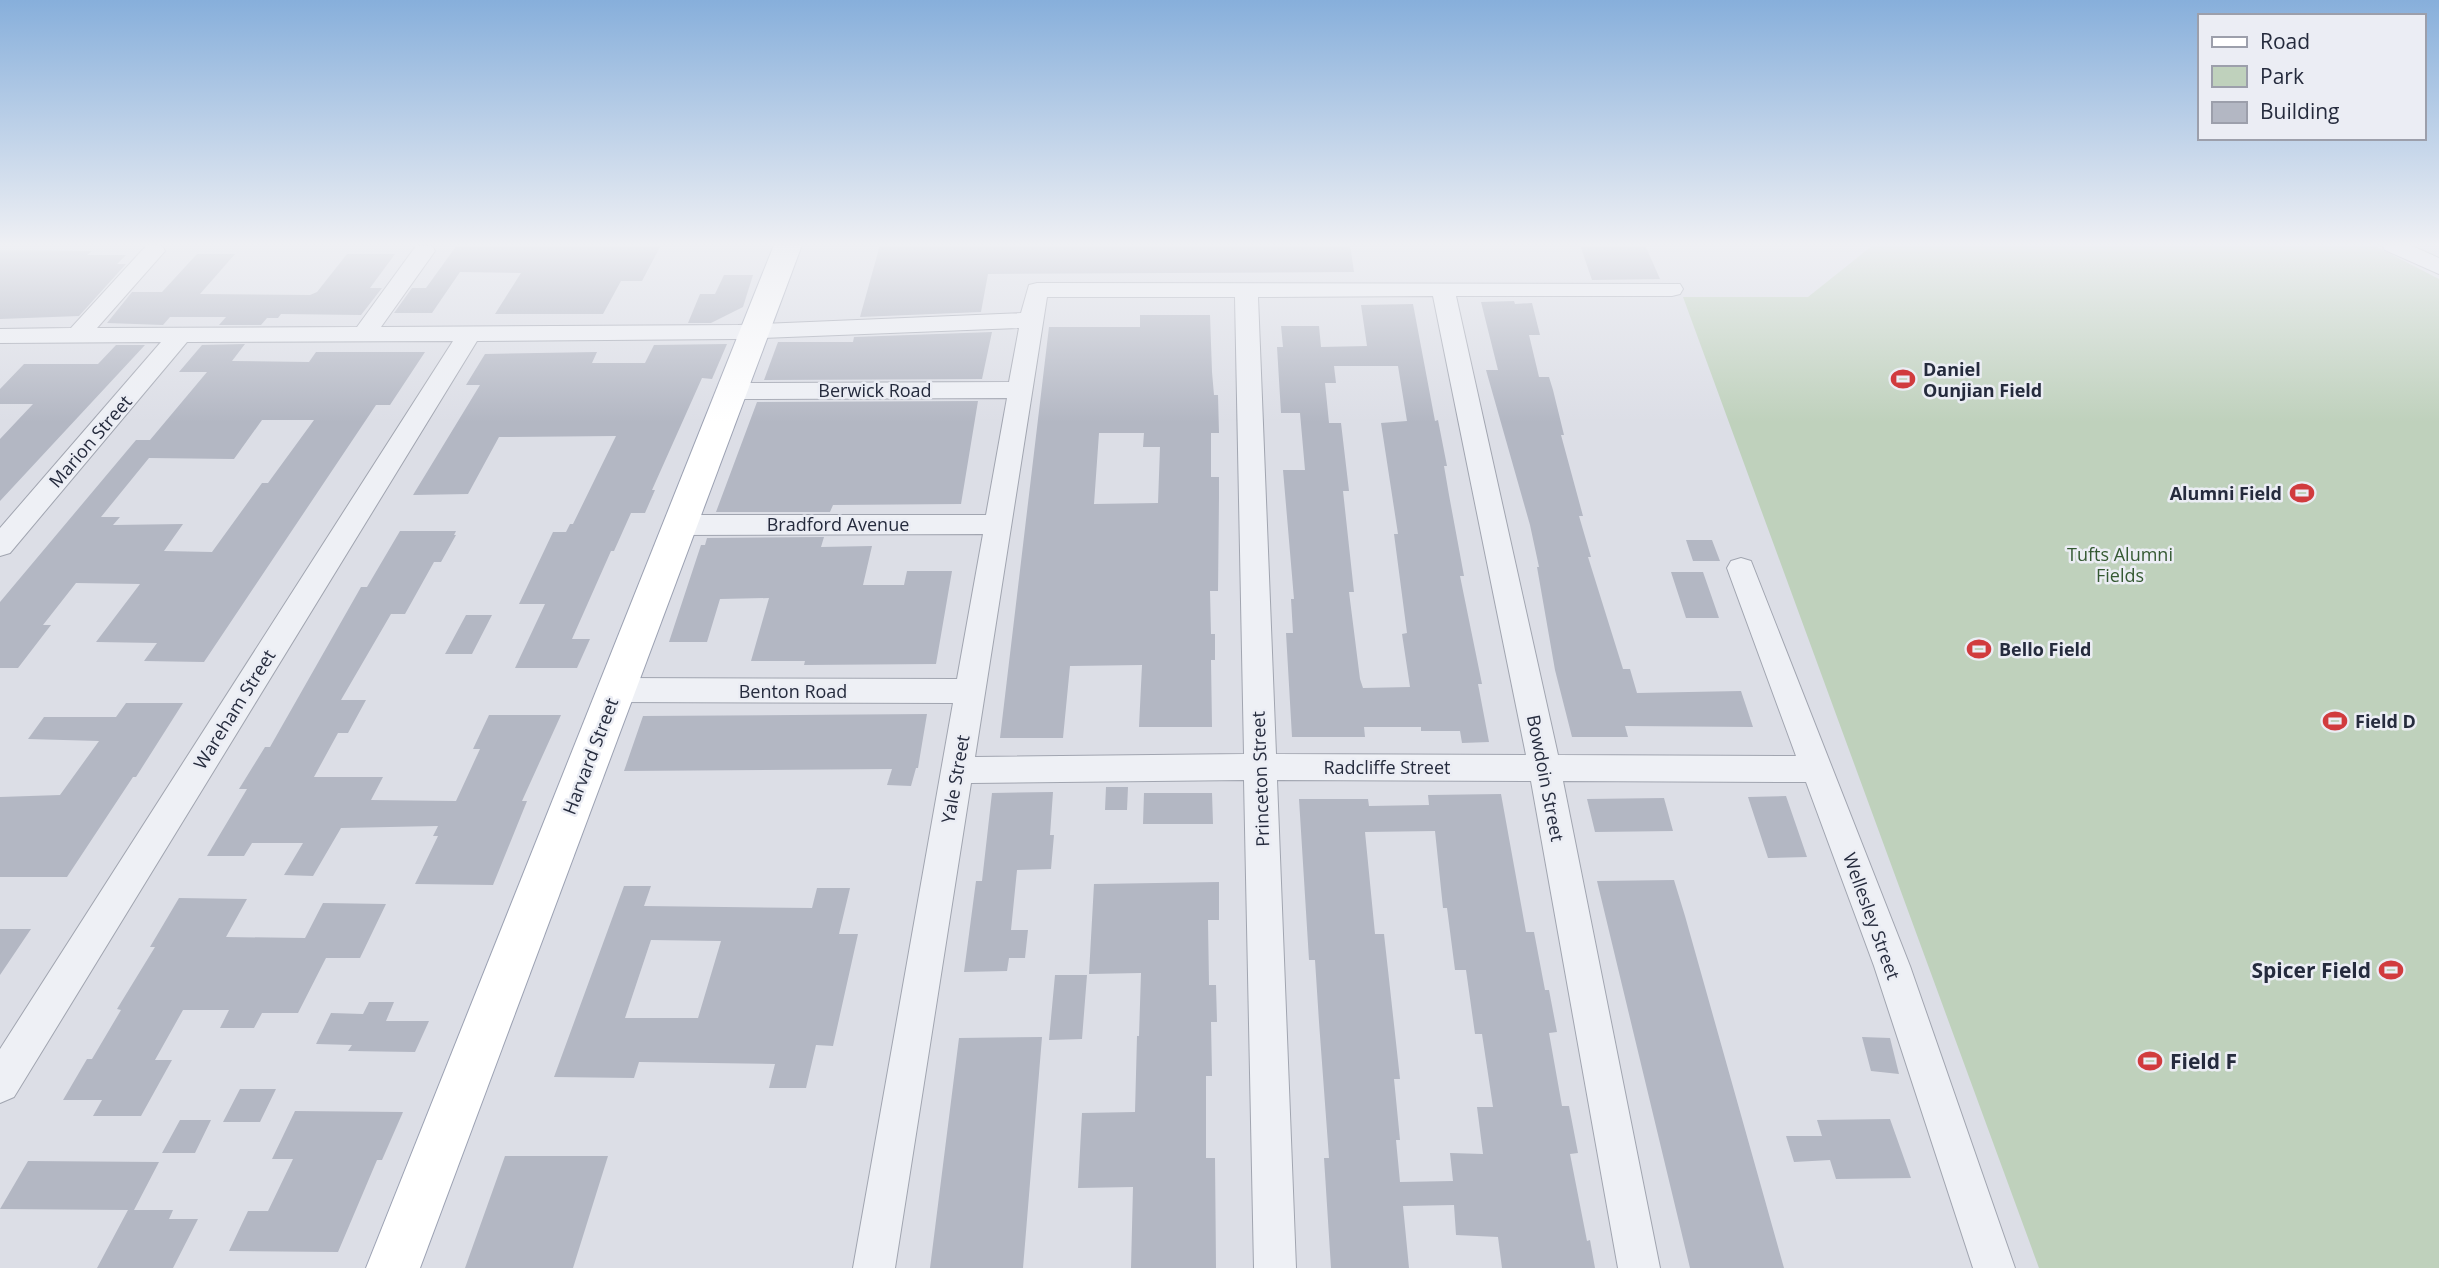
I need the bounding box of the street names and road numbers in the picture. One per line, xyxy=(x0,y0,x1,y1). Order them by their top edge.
street label: Berwick Road xyxy=(818,378,932,402)
street label: Marion Street xyxy=(43,390,137,492)
street label: Bradford Avenue xyxy=(767,512,909,536)
street label: Wareham Street xyxy=(188,645,280,773)
street label: Benton Road xyxy=(739,679,847,703)
street label: Harvard Street xyxy=(557,694,623,818)
street label: Princeton Street xyxy=(1246,711,1274,847)
street label: Bowdoin Street xyxy=(1522,713,1570,843)
street label: Yale Street xyxy=(935,733,975,825)
street label: Radcliffe Street xyxy=(1323,755,1451,779)
street label: Wellesley Street xyxy=(1838,849,1906,983)

